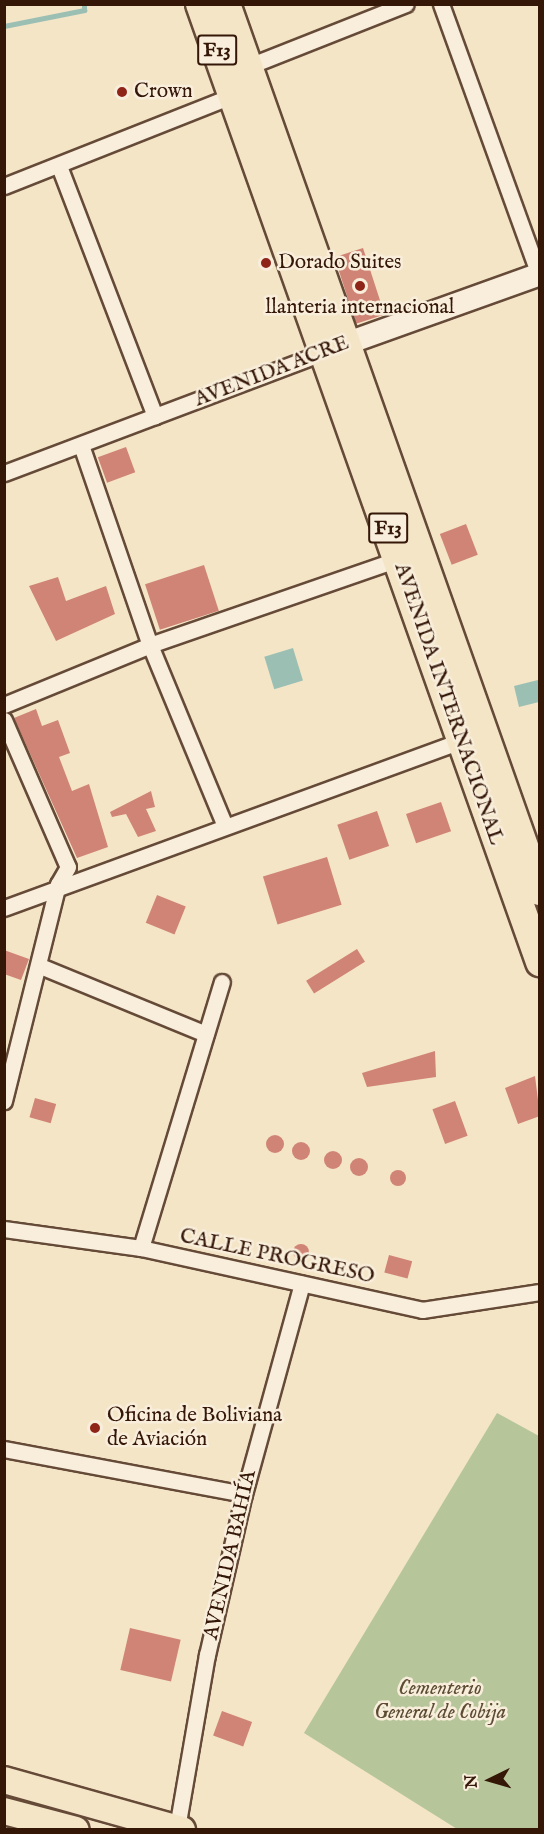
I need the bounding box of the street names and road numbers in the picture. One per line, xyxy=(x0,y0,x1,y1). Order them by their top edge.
road number: F13 xyxy=(196,33,238,67)
street label: AVENIDA ACRE xyxy=(191,331,353,413)
road number: F13 xyxy=(367,511,409,545)
street label: AVENIDA INTERNACIONAL xyxy=(388,560,508,848)
street label: CALLE PROGRESO xyxy=(177,1224,377,1290)
street label: AVENIDA BAHÍA xyxy=(199,1468,263,1642)

